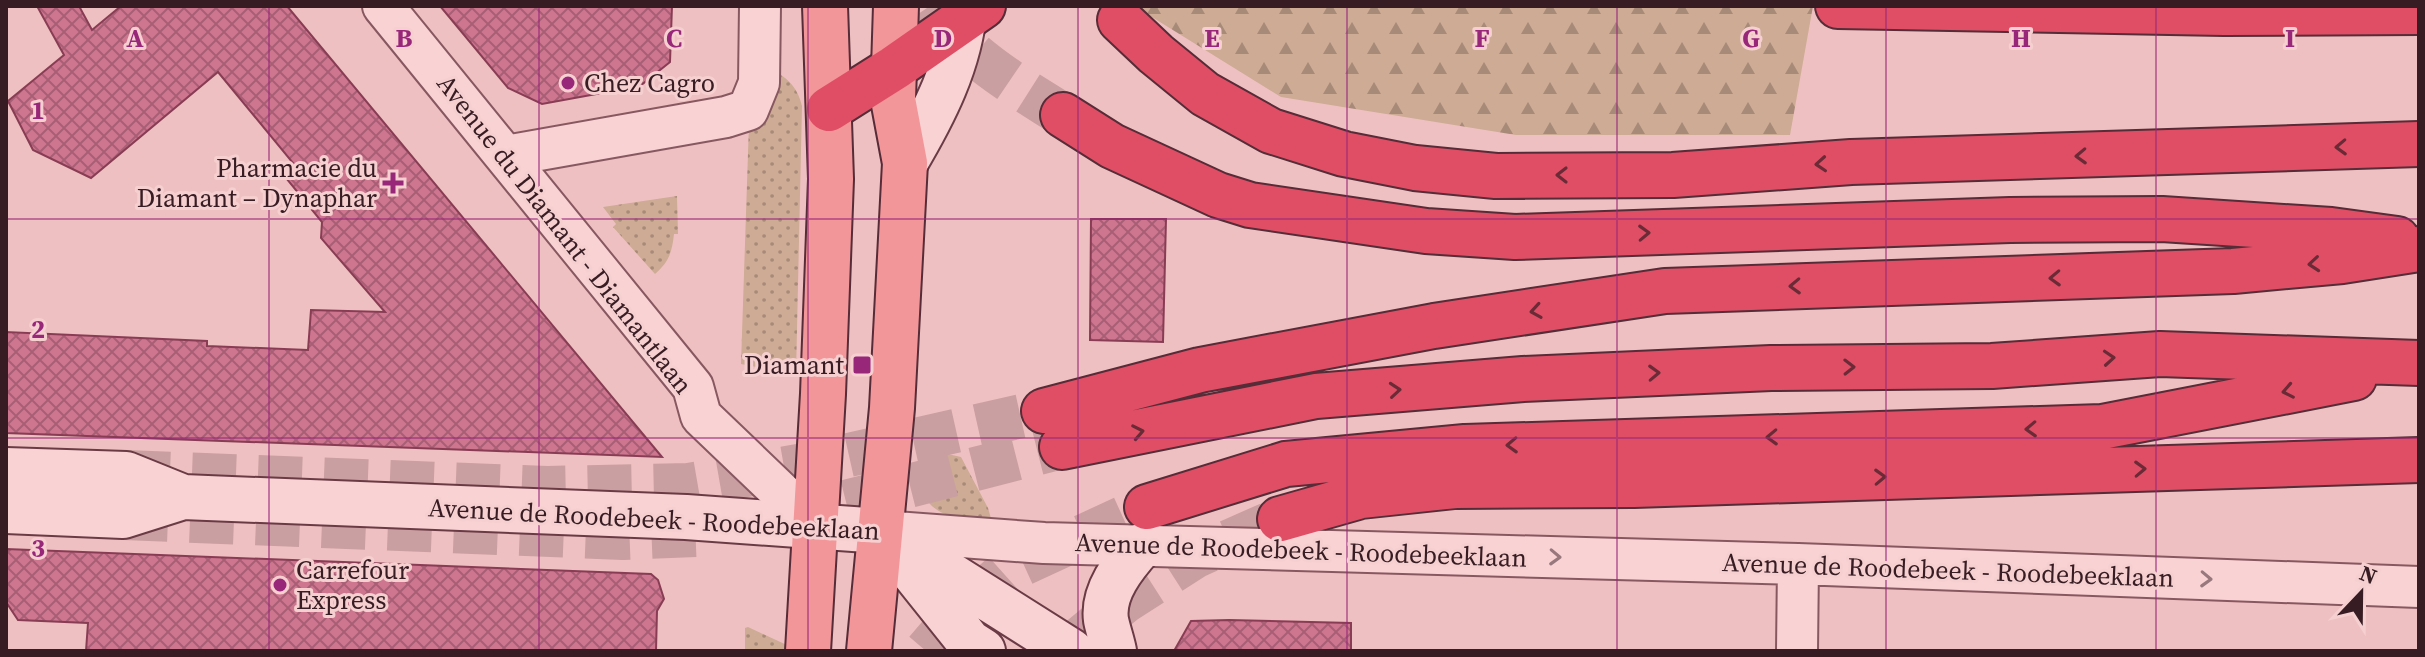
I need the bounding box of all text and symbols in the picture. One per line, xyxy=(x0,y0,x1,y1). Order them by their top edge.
text: A xyxy=(126,20,144,56)
text: B xyxy=(396,20,413,56)
text: C xyxy=(666,20,682,56)
text: D xyxy=(934,20,952,56)
text: E xyxy=(1204,20,1220,56)
text: F xyxy=(1474,20,1490,56)
text: G xyxy=(1742,20,1760,56)
text: H xyxy=(2011,20,2031,56)
text: I xyxy=(2285,20,2295,56)
place label: Chez Cagro xyxy=(584,65,715,101)
street label: Avenue du Diamant - Diamantlaan xyxy=(429,67,701,401)
marker: Chez Cagro xyxy=(559,74,577,92)
text: 1 xyxy=(31,92,45,128)
one-way arrow xyxy=(2334,139,2347,156)
one-way arrow xyxy=(2074,147,2087,164)
place label: Pharmacie du Diamant – Dynaphar xyxy=(137,150,377,216)
one-way arrow xyxy=(1814,155,1827,172)
one-way arrow xyxy=(1555,166,1568,184)
marker: Pharmacie du Diamant – Dynaphar xyxy=(384,174,402,192)
one-way arrow xyxy=(1638,224,1651,241)
one-way arrow xyxy=(2307,255,2320,272)
one-way arrow xyxy=(2048,269,2061,286)
one-way arrow xyxy=(1788,278,1801,295)
one-way arrow xyxy=(1529,302,1543,319)
text: 2 xyxy=(31,311,45,347)
place label: Diamant xyxy=(744,347,845,383)
one-way arrow xyxy=(2103,350,2116,367)
marker: Diamant xyxy=(851,354,873,376)
one-way arrow xyxy=(1843,358,1856,376)
one-way arrow xyxy=(1648,365,1661,382)
one-way arrow xyxy=(1389,381,1402,398)
one-way arrow xyxy=(2281,381,2295,398)
one-way arrow xyxy=(2024,421,2037,438)
one-way arrow xyxy=(1131,424,1145,441)
one-way arrow xyxy=(1765,429,1778,446)
one-way arrow xyxy=(1505,437,1518,454)
one-way arrow xyxy=(2134,460,2147,478)
one-way arrow xyxy=(1874,469,1887,486)
street label: Avenue de Roodebeek - Roodebeeklaan xyxy=(427,489,881,549)
street label: Avenue de Roodebeek - Roodebeeklaan xyxy=(1074,524,1528,576)
text: 3 xyxy=(31,530,45,566)
street label: Avenue de Roodebeek - Roodebeeklaan xyxy=(1721,544,2175,596)
one-way arrow xyxy=(1549,549,1562,566)
place label: Carrefour Express xyxy=(296,552,409,618)
north arrow xyxy=(2321,553,2401,633)
text: N xyxy=(2355,558,2382,591)
one-way arrow xyxy=(2200,570,2213,587)
marker: Carrefour Express xyxy=(271,576,289,594)

